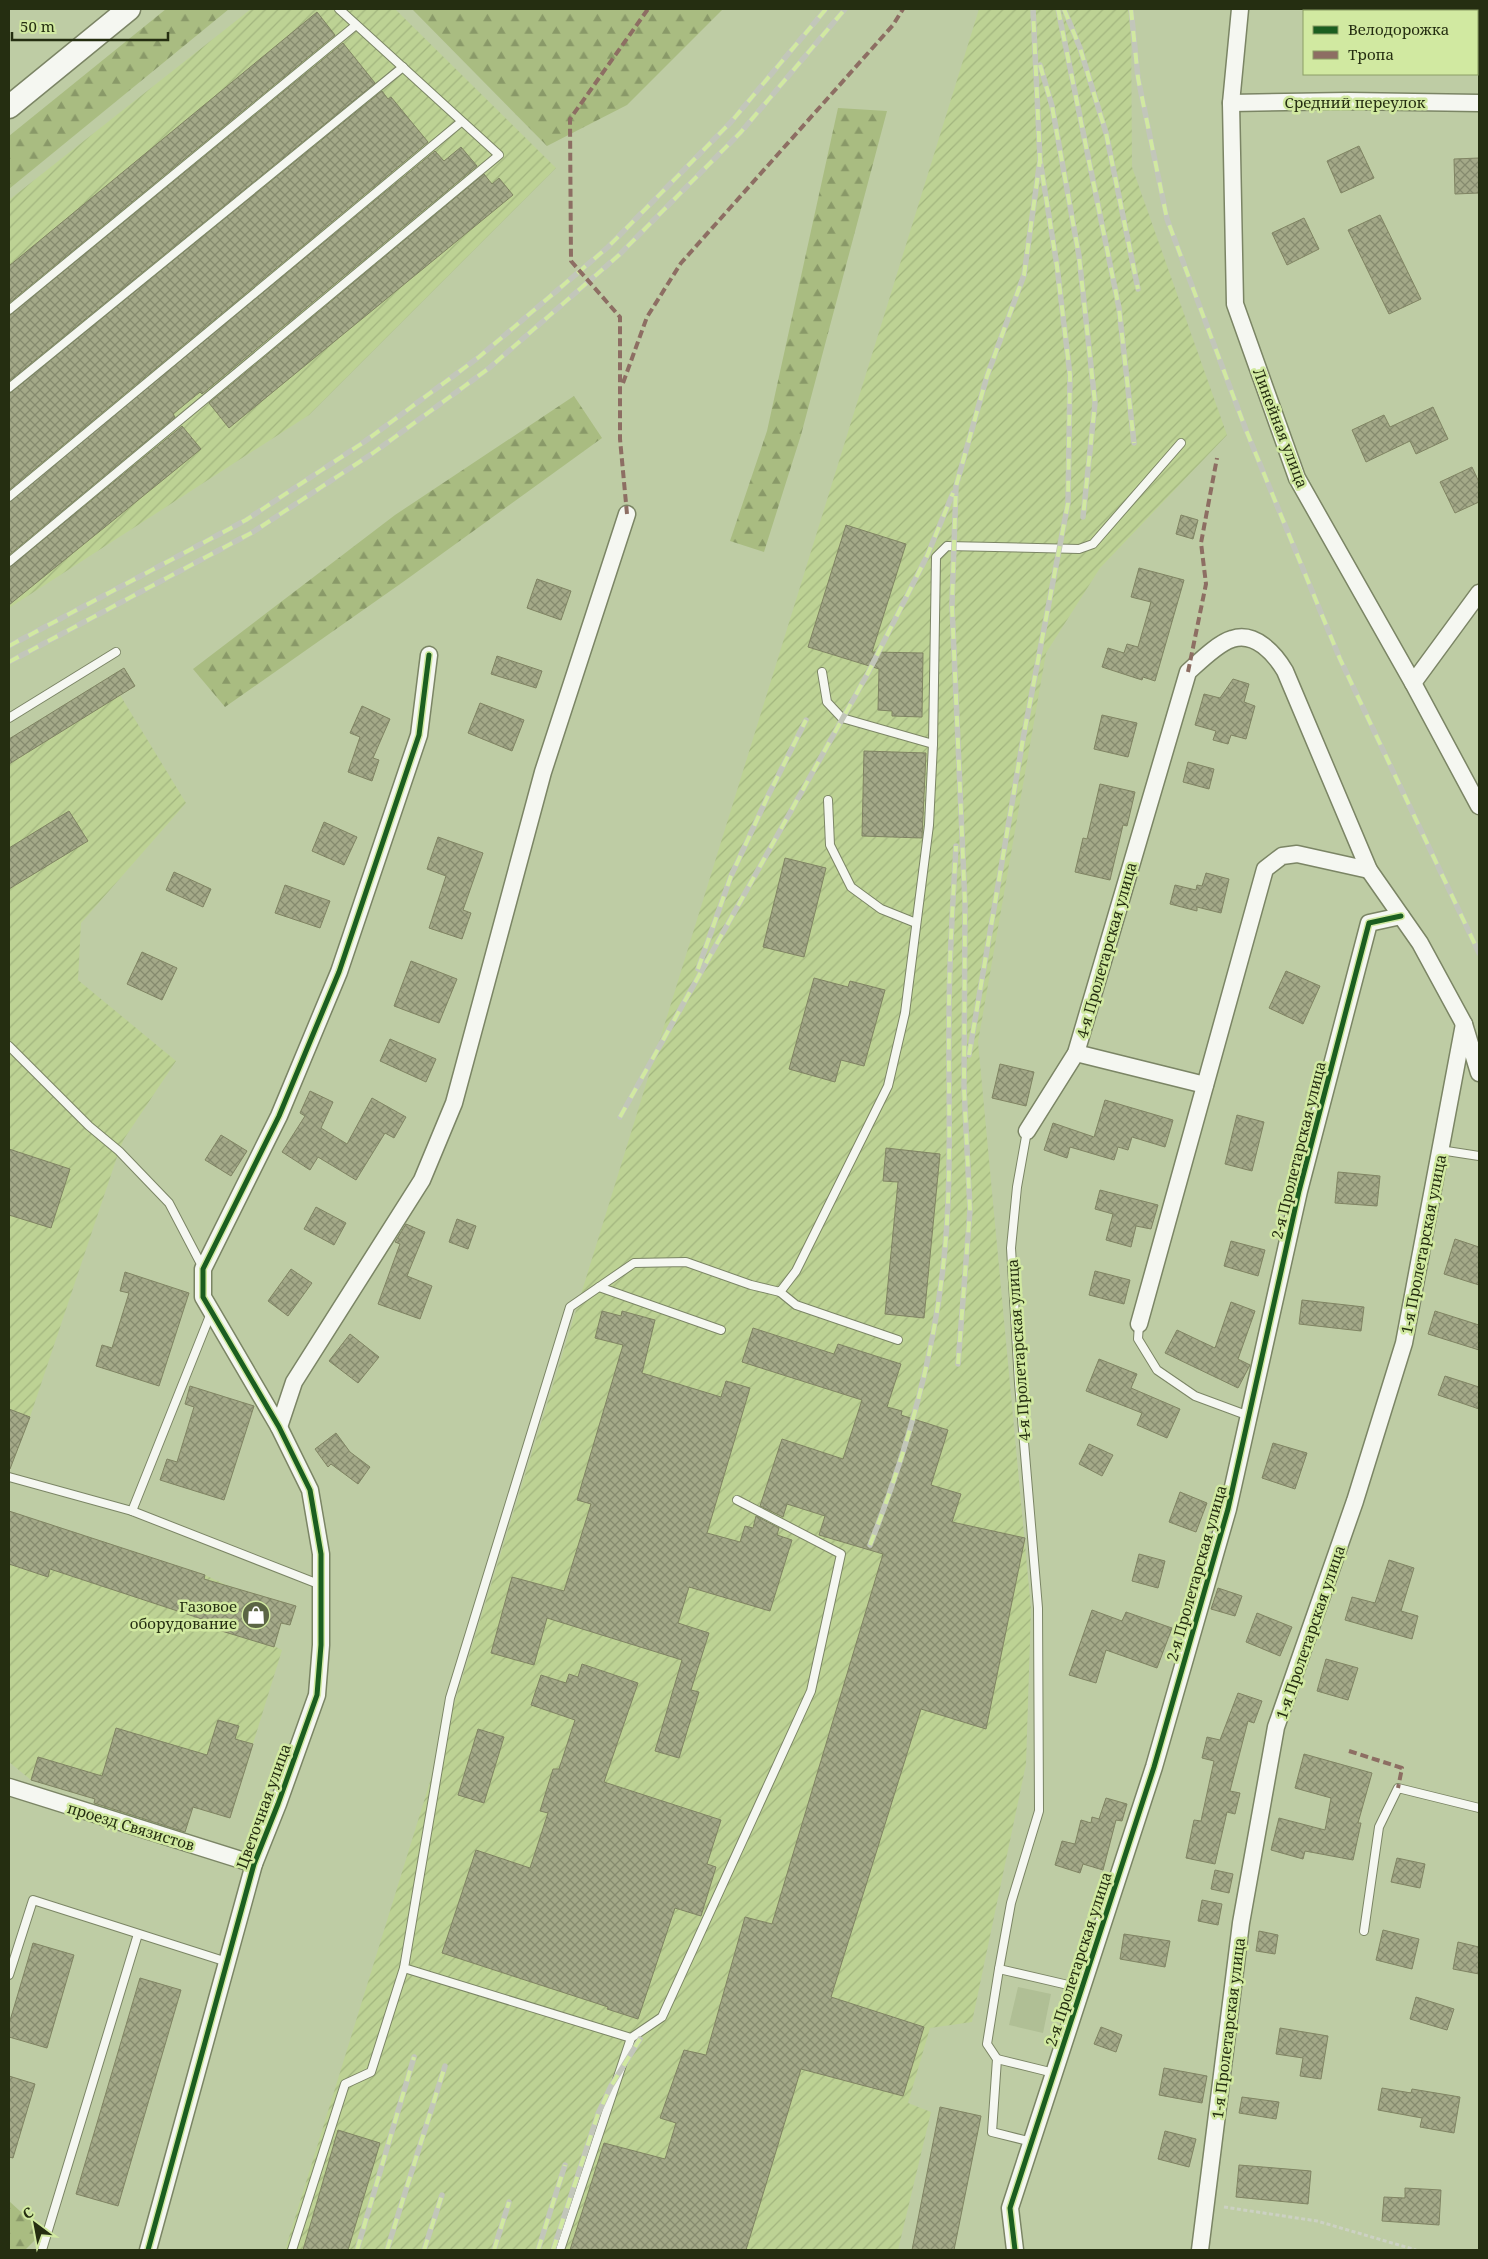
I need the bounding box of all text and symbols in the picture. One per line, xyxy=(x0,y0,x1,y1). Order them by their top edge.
scale bar xyxy=(12,10,169,42)
legend xyxy=(1303,10,1478,75)
text: 50 m xyxy=(20,16,55,36)
text: Велодорожка xyxy=(1348,19,1449,39)
text: Тропа xyxy=(1348,44,1394,64)
street label: Средний переулок xyxy=(1284,92,1426,112)
street label: Линейная улица xyxy=(1249,365,1313,491)
street label: 4-я Пролетарская улица xyxy=(1071,860,1141,1040)
street label: 2-я Пролетарская улица xyxy=(1266,1059,1330,1241)
street label: 1-я Пролетарская улица xyxy=(1396,1153,1450,1335)
street label: 4-я Пролетарская улица xyxy=(1002,1258,1034,1442)
street label: 2-я Пролетарская улица xyxy=(1161,1483,1231,1663)
street label: 1-я Пролетарская улица xyxy=(1271,1543,1349,1721)
place label: Газовое оборудование xyxy=(130,1596,237,1633)
shop icon: Газовое оборудование xyxy=(241,1600,271,1630)
street label: Цветочная улица xyxy=(231,1741,295,1871)
street label: проезд Связистов xyxy=(65,1797,197,1855)
street label: 2-я Пролетарская улица xyxy=(1040,1869,1116,2049)
street label: 1-я Пролетарская улица xyxy=(1207,1936,1249,2120)
north arrow xyxy=(10,2199,60,2249)
text: С xyxy=(19,2202,37,2223)

